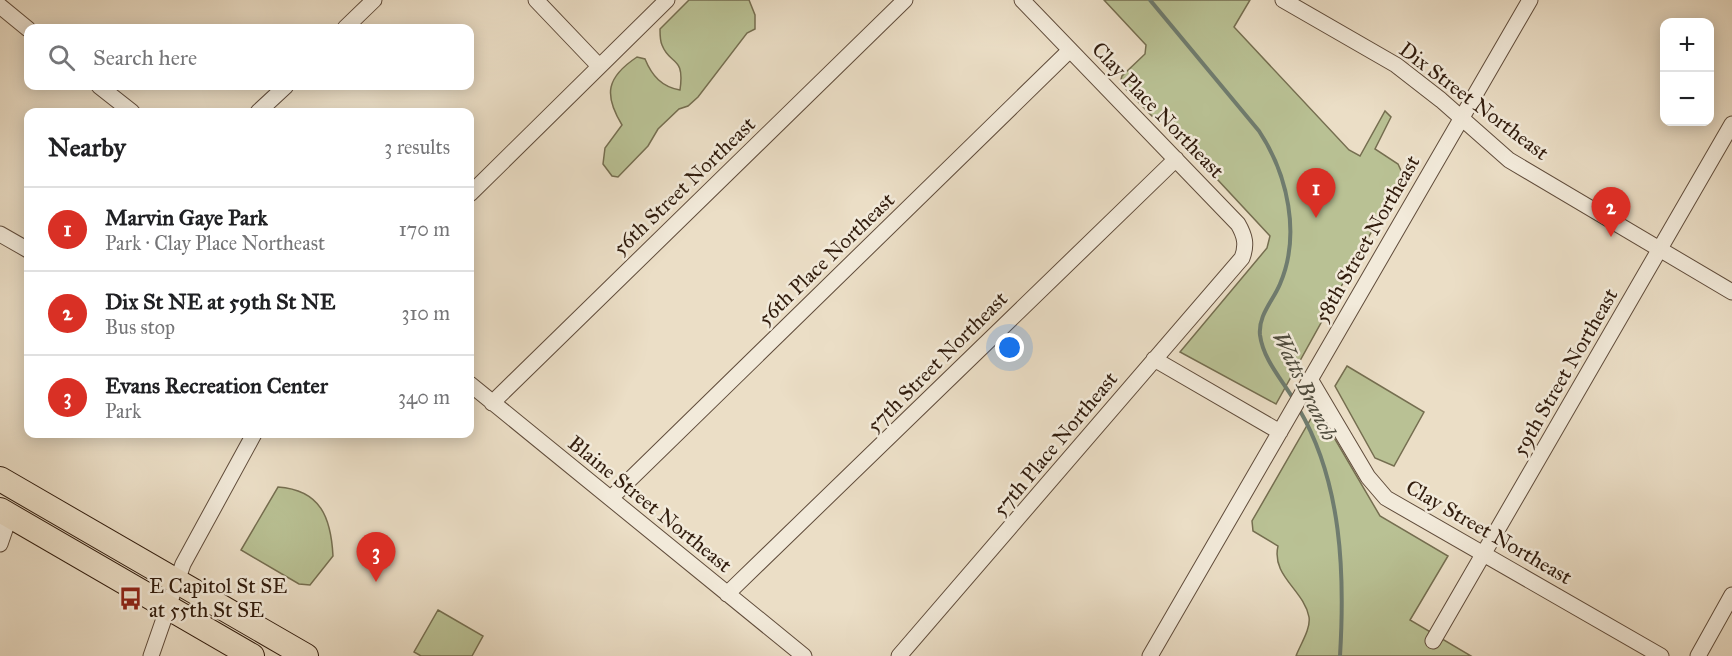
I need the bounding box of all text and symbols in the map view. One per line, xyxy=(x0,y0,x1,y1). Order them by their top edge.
map controls xyxy=(1660,18,1714,126)
button: + xyxy=(1660,18,1714,72)
search box xyxy=(24,24,474,90)
street label: Clay Place Northeast xyxy=(1086,36,1230,184)
street label: Dix Street Northeast xyxy=(1394,36,1554,166)
icon: search xyxy=(45,41,78,74)
text: Search here xyxy=(93,44,197,71)
button: − xyxy=(1660,72,1714,126)
street label: 56th Street Northeast xyxy=(607,111,761,261)
text: Nearby xyxy=(48,131,126,163)
text: 3 results xyxy=(384,135,450,159)
street label: 58th Street Northeast xyxy=(1308,150,1426,327)
pin: 1 xyxy=(1296,168,1336,218)
street label: 56th Place Northeast xyxy=(752,187,900,331)
pin: 2 xyxy=(1592,188,1630,237)
text: Marvin Gaye Park xyxy=(105,204,268,231)
text: 1 xyxy=(64,217,71,241)
text: 170 m xyxy=(399,217,450,241)
text: Park · Clay Place Northeast xyxy=(105,231,325,255)
street label: 59th Street Northeast xyxy=(1506,283,1624,460)
street label: 57th Street Northeast xyxy=(861,286,1013,438)
text: Dix St NE at 59th St NE xyxy=(105,288,335,315)
text: 2 xyxy=(63,301,72,325)
text: 310 m xyxy=(401,301,450,325)
text: Bus stop xyxy=(105,315,175,339)
water label: Watts Branch xyxy=(1267,327,1343,445)
your location xyxy=(995,333,1024,362)
street label: 57th Place Northeast xyxy=(987,366,1124,522)
text: Evans Recreation Center xyxy=(105,372,328,399)
text: 3 xyxy=(64,385,72,409)
text: 340 m xyxy=(398,385,450,409)
text: Park xyxy=(105,399,141,423)
street label: Blaine Street Northeast xyxy=(563,430,738,578)
street label: Clay Street Northeast xyxy=(1401,474,1577,590)
pin: 3 xyxy=(356,532,395,582)
place label: E Capitol St SE at 55th St SE xyxy=(149,573,287,623)
bus stop icon: E Capitol St SE at 55th St SE xyxy=(118,585,144,611)

